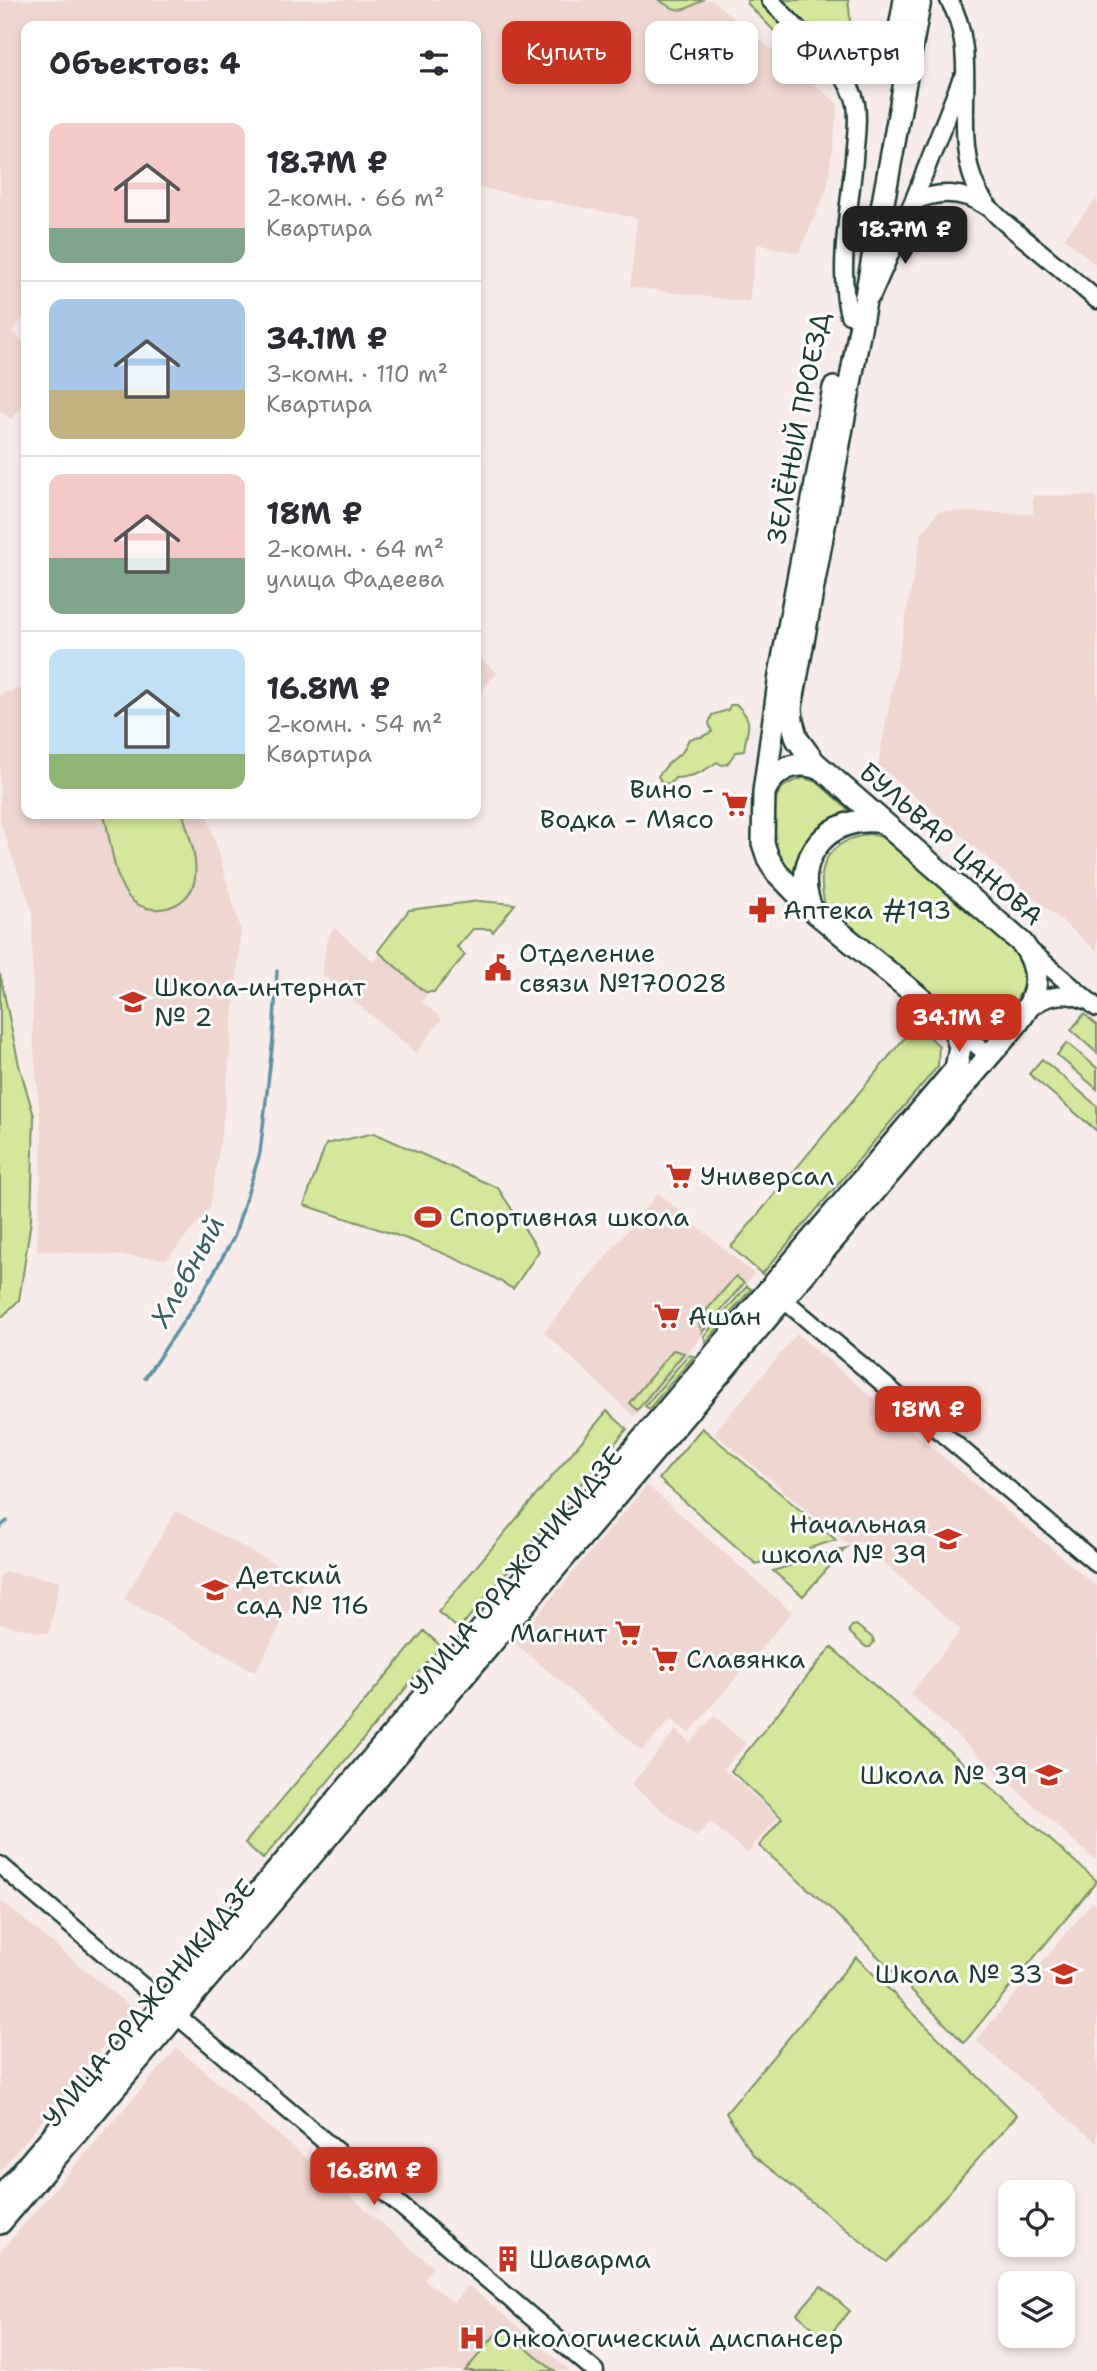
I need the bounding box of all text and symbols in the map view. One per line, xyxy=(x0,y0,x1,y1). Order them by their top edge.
chip: Купить xyxy=(502,21,631,84)
chip: Снять xyxy=(645,21,758,84)
chip: Фильтры xyxy=(772,21,924,84)
text: Объектов: 4 xyxy=(49,43,241,84)
icon: filters xyxy=(415,44,453,82)
text: 18.7M ₽ xyxy=(266,142,388,183)
icon: home xyxy=(105,151,189,235)
text: 2-комн. · 66 m² xyxy=(266,183,445,213)
pin: 18.7M ₽ xyxy=(840,206,970,266)
text: Квартира xyxy=(266,213,372,243)
text: 18.7M ₽ xyxy=(858,214,952,244)
street label: ЗЕЛЁНЫЙ ПРОЕЗД xyxy=(758,309,837,546)
text: 34.1M ₽ xyxy=(266,318,388,359)
icon: home xyxy=(105,327,189,411)
text: 3-комн. · 110 m² xyxy=(266,359,448,389)
text: Квартира xyxy=(266,389,372,419)
text: 18M ₽ xyxy=(266,493,363,534)
icon: home xyxy=(105,502,189,586)
text: 2-комн. · 64 m² xyxy=(266,534,444,564)
text: улица Фадеева xyxy=(266,564,444,594)
text: 16.8M ₽ xyxy=(266,668,391,709)
icon: home xyxy=(105,677,189,761)
text: 2-комн. · 54 m² xyxy=(266,709,443,739)
text: Квартира xyxy=(266,739,372,769)
street label: БУЛЬВАР ЦАНОВА xyxy=(852,754,1051,933)
place label: Вино - Водка - Мясо xyxy=(540,771,714,836)
supermarket icon: Вино - Водка - Мясо xyxy=(720,789,750,819)
place label: Аптека #193 xyxy=(783,892,951,927)
pharmacy icon: Аптека #193 xyxy=(747,895,777,925)
place label: Отделение связи №170028 xyxy=(519,935,727,1000)
public building icon: Отделение связи №170028 xyxy=(483,953,513,983)
place label: Школа-интернат № 2 xyxy=(154,969,366,1034)
school or university icon: Школа-интернат № 2 xyxy=(118,987,148,1017)
pin: 34.1M ₽ xyxy=(894,995,1024,1054)
text: 34.1M ₽ xyxy=(912,1002,1006,1032)
place label: Универсал xyxy=(700,1158,835,1193)
supermarket icon: Универсал xyxy=(664,1161,694,1191)
place label: Спортивная школа xyxy=(449,1199,689,1234)
sports icon: Спортивная школа xyxy=(413,1202,443,1232)
water label: Хлебный xyxy=(140,1208,233,1334)
place label: Ашан xyxy=(688,1298,761,1333)
supermarket icon: Ашан xyxy=(652,1301,682,1331)
pin: 18M ₽ xyxy=(879,1386,977,1446)
text: 18M ₽ xyxy=(891,1394,965,1424)
street label: УЛИЦА ОРДЖОНИКИДЗЕ xyxy=(401,1439,630,1702)
place label: Начальная школа № 39 xyxy=(761,1506,927,1571)
school or university icon: Начальная школа № 39 xyxy=(933,1524,963,1554)
place label: Детский сад № 116 xyxy=(236,1557,369,1622)
school or university icon: Детский сад № 116 xyxy=(200,1575,230,1605)
place label: Магнит xyxy=(510,1615,608,1650)
supermarket icon: Магнит xyxy=(613,1618,643,1648)
place label: Славянка xyxy=(686,1641,805,1676)
supermarket icon: Славянка xyxy=(650,1644,680,1674)
place label: Школа № 39 xyxy=(860,1757,1028,1792)
school or university icon: Школа № 39 xyxy=(1034,1760,1064,1790)
street label: УЛИЦА ОРДЖОНИКИДЗЕ xyxy=(34,1871,263,2134)
place label: Школа № 33 xyxy=(875,1956,1043,1991)
school or university icon: Школа № 33 xyxy=(1049,1959,1079,1989)
pin: 16.8M ₽ xyxy=(309,2148,439,2207)
text: 16.8M ₽ xyxy=(326,2155,422,2185)
map controls xyxy=(998,2180,1075,2348)
button: locate xyxy=(998,2180,1075,2257)
place label: Шаварма xyxy=(529,2241,651,2276)
building icon: Шаварма xyxy=(493,2244,523,2274)
button: layers xyxy=(998,2271,1075,2348)
place label: Онкологический диспансер xyxy=(493,2320,843,2355)
hospital icon: Онкологический диспансер xyxy=(457,2323,487,2353)

